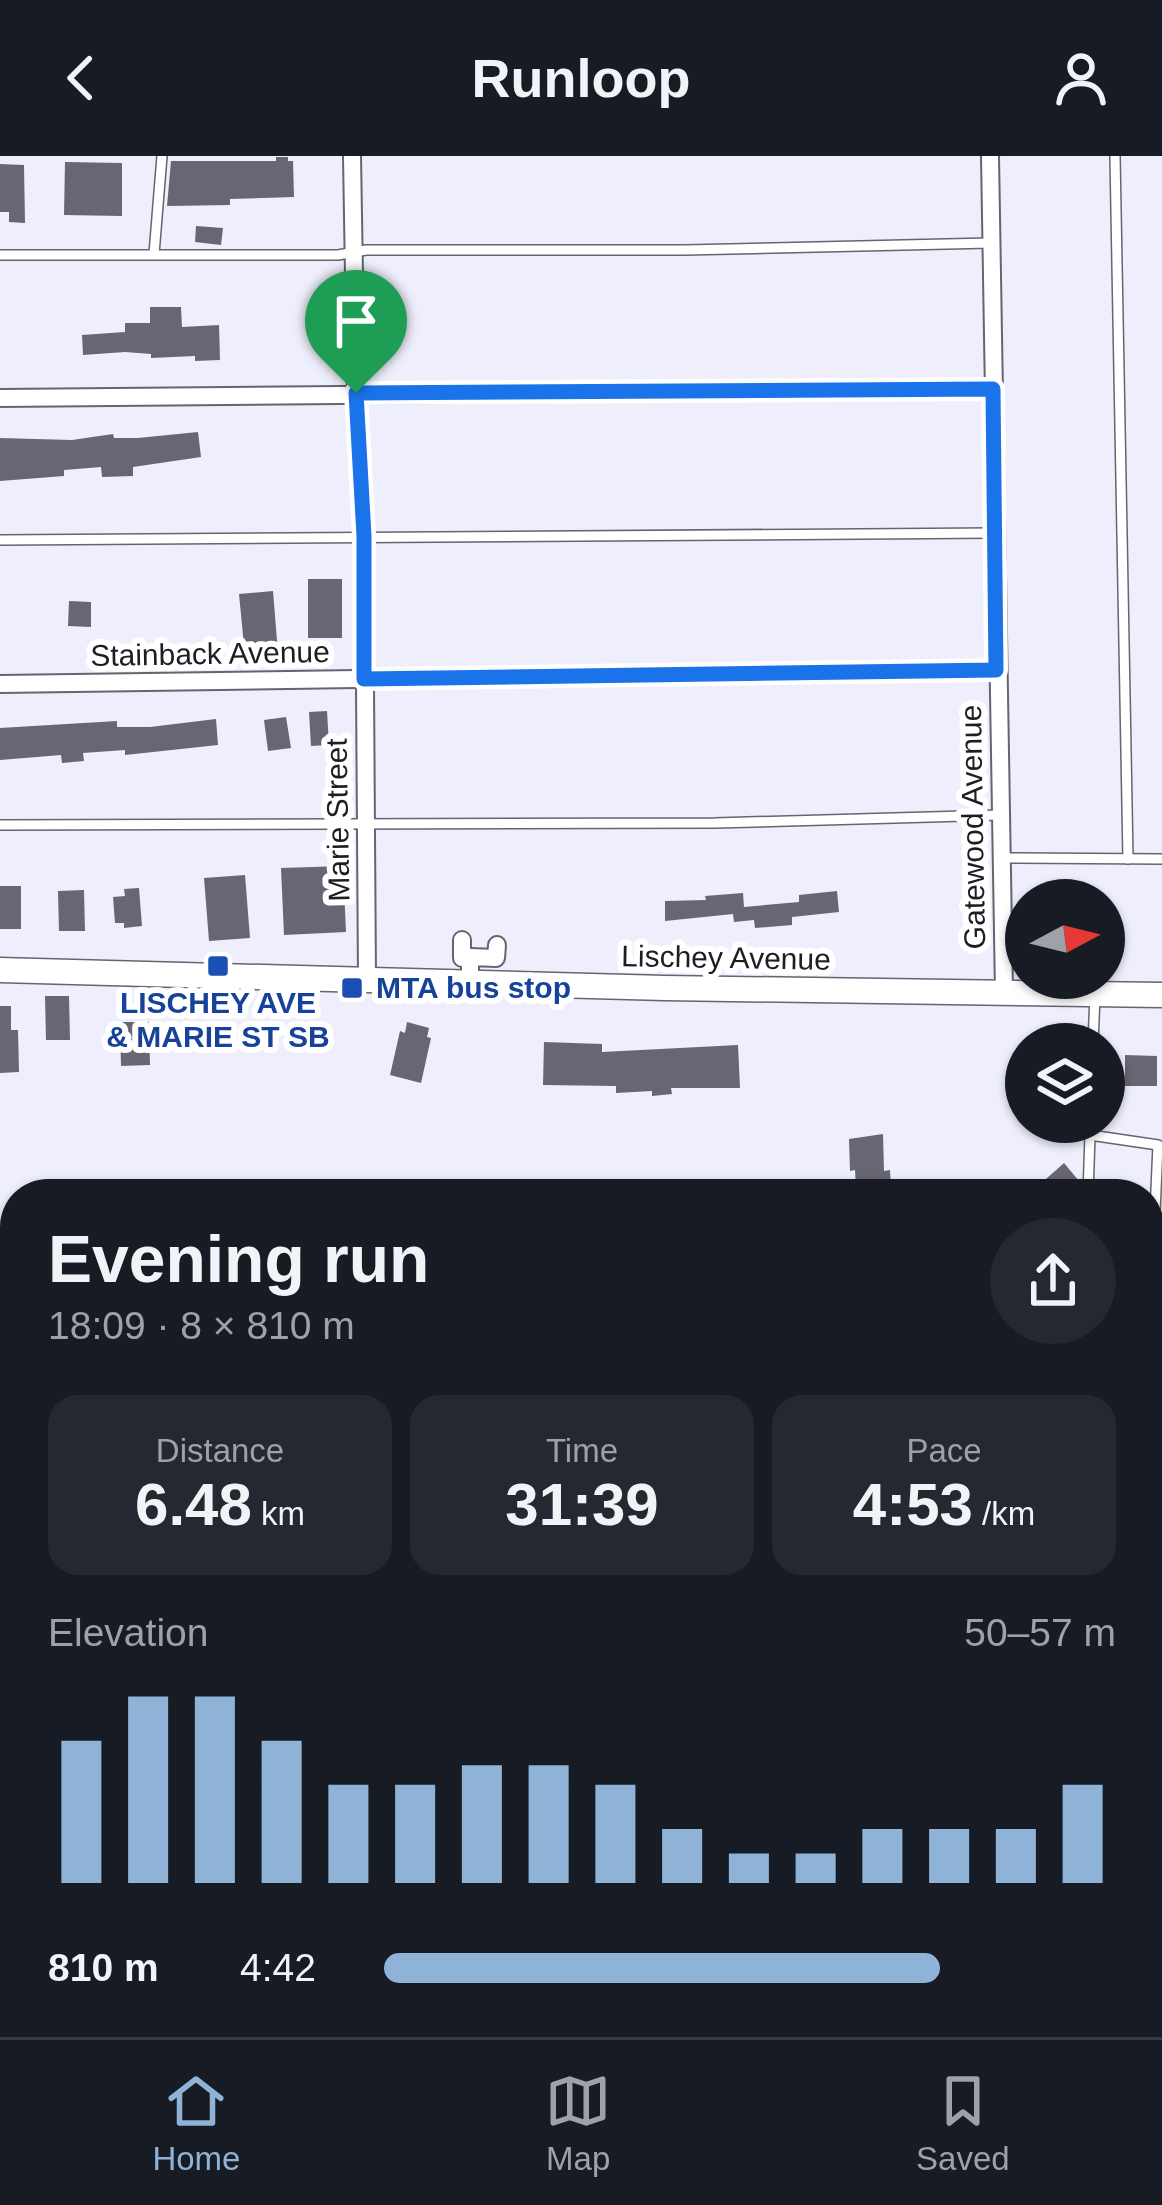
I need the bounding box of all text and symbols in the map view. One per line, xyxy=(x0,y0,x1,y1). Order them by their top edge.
icon: back xyxy=(48,45,114,111)
icon: person xyxy=(1048,45,1114,111)
text: Runloop xyxy=(472,48,690,108)
pin xyxy=(305,270,407,393)
icon: arrive xyxy=(323,288,389,354)
street label: Stainback Avenue xyxy=(90,635,330,672)
street label: Gatewood Avenue xyxy=(954,704,991,950)
street label: Marie Street xyxy=(320,737,355,902)
north arrow xyxy=(1005,879,1125,999)
map controls xyxy=(1005,879,1125,1143)
street label: Lischey Avenue xyxy=(621,939,831,976)
marker: LISCHEY AVE & MARIE ST SB xyxy=(205,953,231,979)
place label: MTA bus stop xyxy=(376,971,571,1004)
marker: MTA bus stop xyxy=(339,975,365,1001)
place label: LISCHEY AVE & MARIE ST SB xyxy=(106,986,330,1053)
button: layers xyxy=(1005,1023,1125,1143)
button: share xyxy=(990,1218,1116,1344)
text: Evening run xyxy=(48,1222,429,1296)
text: 18:09 · 8 × 810 m xyxy=(48,1304,355,1347)
text: Distance xyxy=(156,1432,284,1469)
text: Time xyxy=(546,1432,618,1469)
text: Pace xyxy=(906,1432,982,1469)
text: 6.48 xyxy=(135,1471,252,1538)
text: 31:39 xyxy=(505,1471,659,1538)
text: 4:53 xyxy=(853,1471,973,1538)
text: km xyxy=(252,1495,305,1532)
text: /km xyxy=(973,1495,1035,1532)
text: Elevation xyxy=(48,1611,208,1654)
text: 50–57 m xyxy=(964,1611,1116,1654)
text: 810 m xyxy=(48,1946,159,1989)
text: 4:42 xyxy=(240,1946,316,1989)
tab: Home xyxy=(152,2068,240,2178)
tab: Map xyxy=(545,2068,611,2178)
tab: Saved xyxy=(916,2068,1010,2178)

